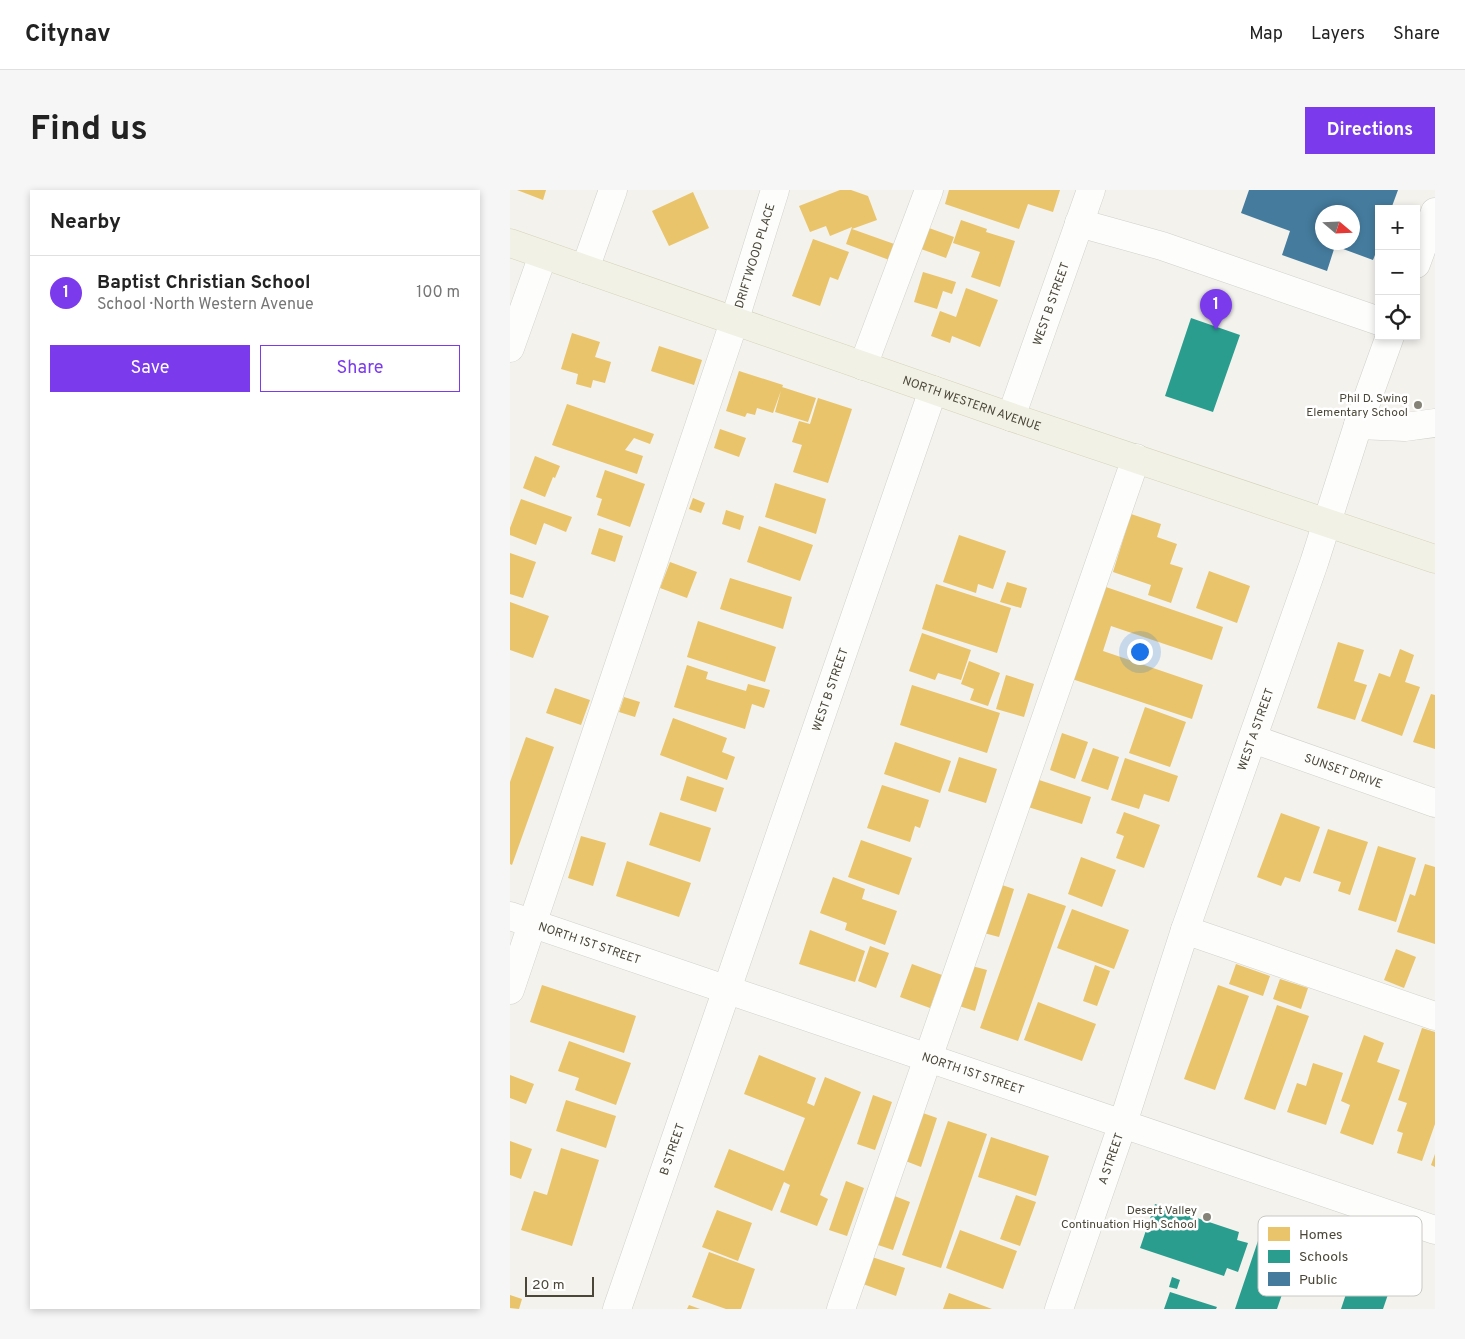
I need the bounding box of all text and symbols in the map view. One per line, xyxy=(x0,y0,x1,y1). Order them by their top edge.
text: Citynav xyxy=(25,20,111,50)
text: Map xyxy=(1249,23,1283,46)
text: Layers xyxy=(1311,23,1365,46)
text: Share xyxy=(1393,23,1440,46)
button: Directions xyxy=(1305,107,1435,154)
text: Find us xyxy=(30,108,148,152)
street label: DRIFTWOOD PLACE xyxy=(732,202,779,310)
north arrow xyxy=(1315,205,1360,250)
map controls xyxy=(1375,205,1420,340)
button: + xyxy=(1375,205,1420,250)
text: Nearby xyxy=(50,209,121,236)
button: − xyxy=(1375,250,1420,295)
street label: WEST B STREET xyxy=(1030,260,1074,348)
text: Baptist Christian School xyxy=(97,271,311,295)
text: 1 xyxy=(63,283,69,303)
text: 100 m xyxy=(416,283,460,303)
pin: 1 xyxy=(1200,289,1232,330)
text: School · North Western Avenue xyxy=(97,295,314,315)
button: locate xyxy=(1375,295,1420,340)
button: Save xyxy=(50,345,250,392)
button: Share xyxy=(260,345,460,392)
street label: NORTH WESTERN AVENUE xyxy=(900,373,1043,436)
place label: Phil D. Swing Elementary School xyxy=(1306,391,1408,421)
marker: Phil D. Swing Elementary School xyxy=(1412,399,1424,411)
your location xyxy=(1127,639,1153,665)
street label: WEST B STREET xyxy=(809,646,853,734)
street label: WEST A STREET xyxy=(1235,686,1278,773)
street label: SUNSET DRIVE xyxy=(1302,751,1385,793)
street label: NORTH 1ST STREET xyxy=(536,919,643,969)
street label: NORTH 1ST STREET xyxy=(919,1049,1026,1099)
street label: B STREET xyxy=(657,1121,689,1178)
street label: A STREET xyxy=(1095,1131,1128,1187)
place label: Desert Valley Continuation High School xyxy=(1061,1203,1197,1233)
marker: Desert Valley Continuation High School xyxy=(1201,1211,1213,1223)
legend xyxy=(1258,1216,1422,1296)
text: Homes xyxy=(1299,1227,1343,1244)
text: Schools xyxy=(1299,1249,1348,1266)
text: Public xyxy=(1299,1272,1338,1289)
scale bar xyxy=(525,1274,594,1297)
text: 20 m xyxy=(532,1277,565,1294)

